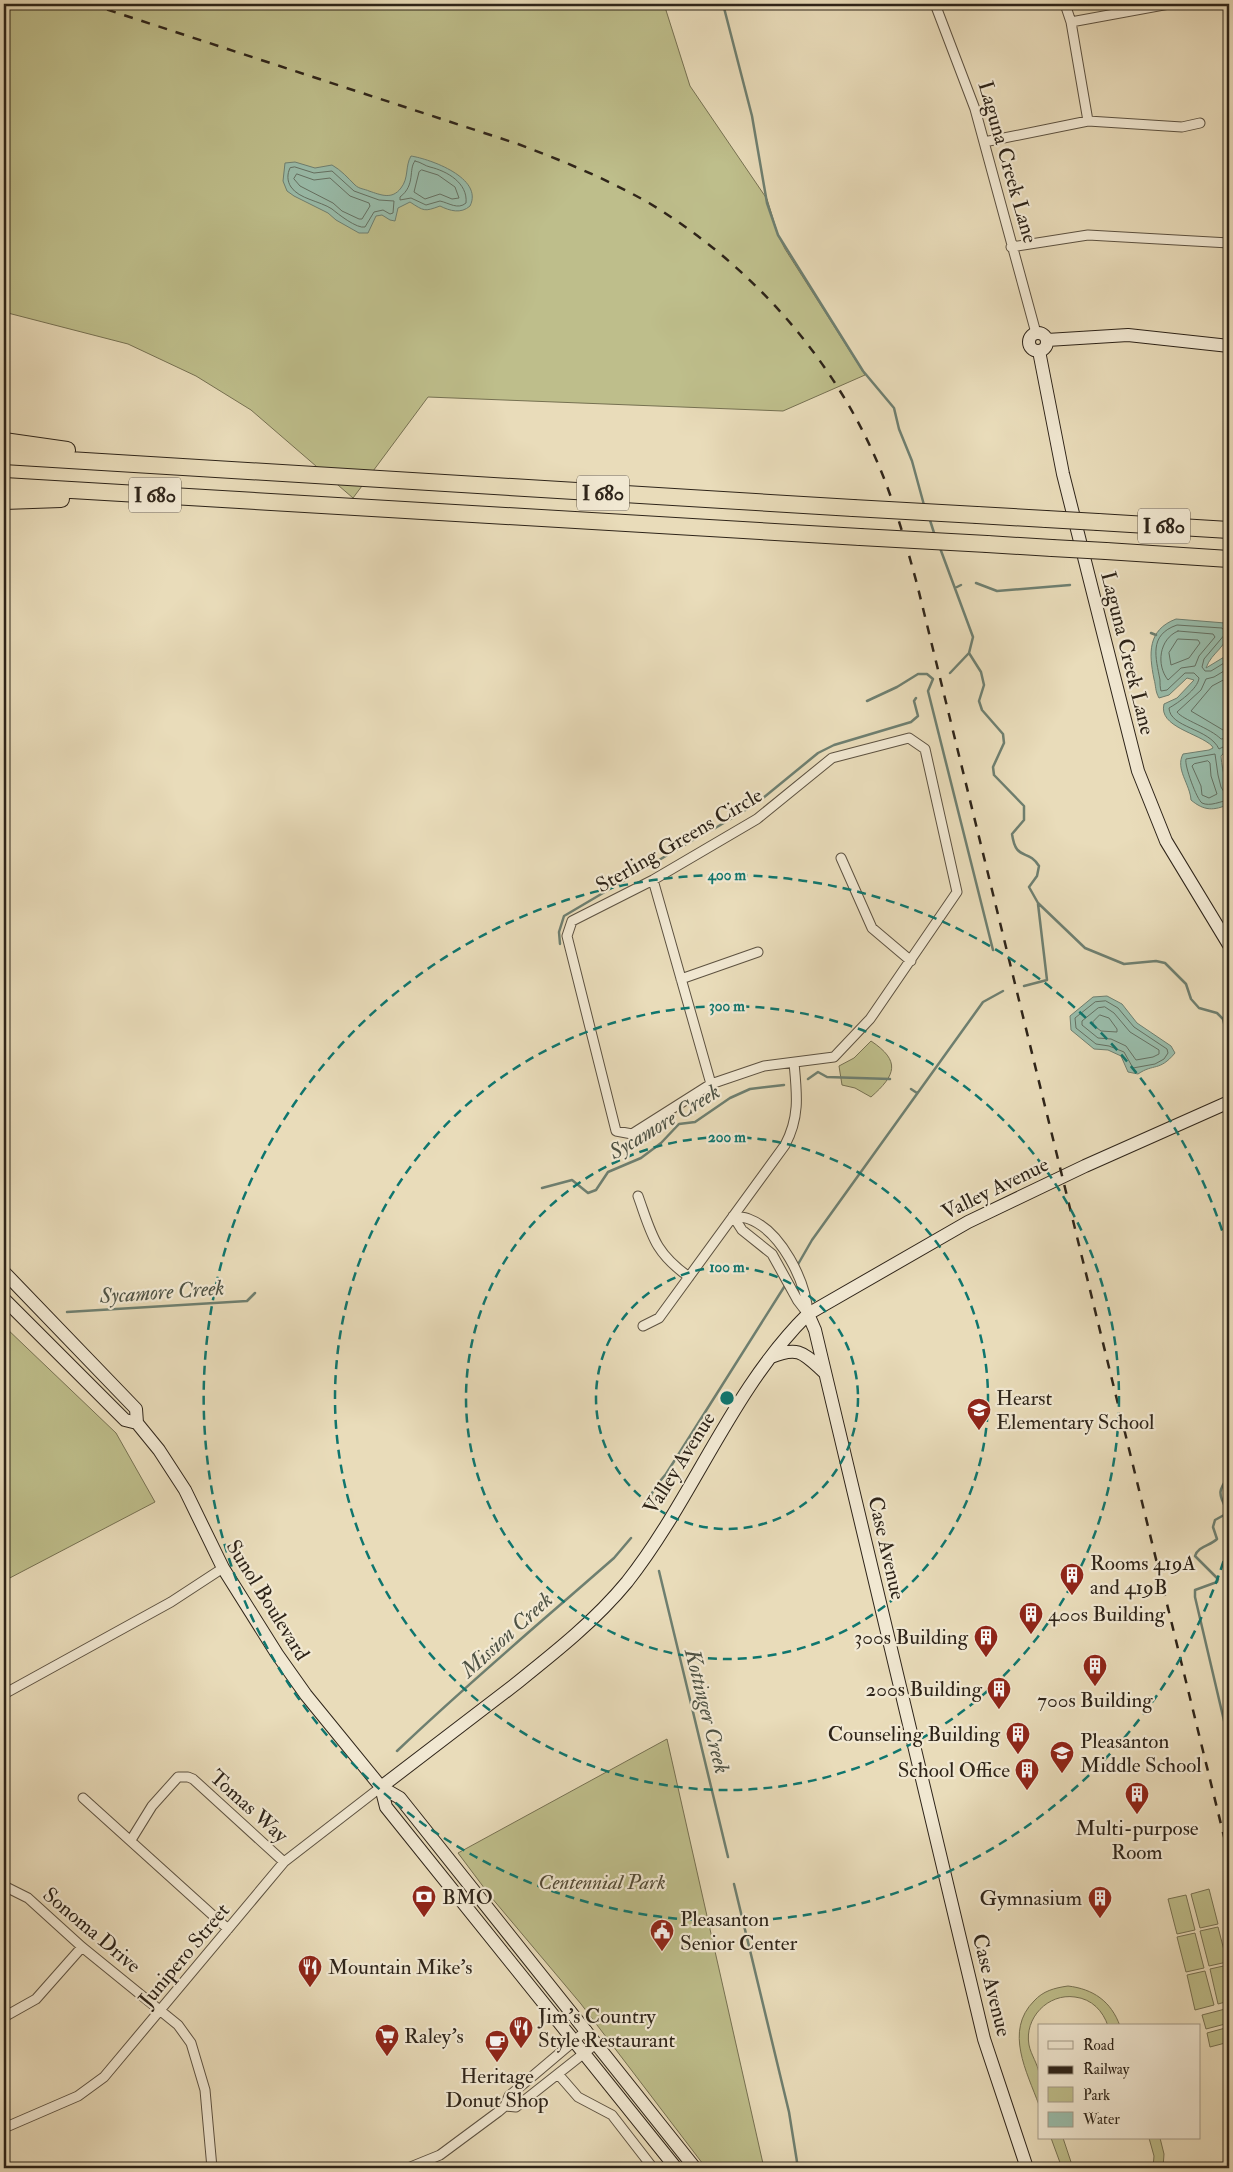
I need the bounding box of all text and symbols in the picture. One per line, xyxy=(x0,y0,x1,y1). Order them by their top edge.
street label: Laguna Creek Lane xyxy=(971,78,1044,247)
road number: I 680 xyxy=(577,476,629,510)
road number: I 680 xyxy=(129,478,181,512)
road number: I 680 xyxy=(1138,508,1190,544)
street label: Laguna Creek Lane xyxy=(1094,569,1161,738)
street label: Sterling Greens Circle xyxy=(591,782,768,899)
text: 400 m xyxy=(707,866,746,885)
text: 300 m xyxy=(709,997,745,1016)
water label: Sycamore Creek xyxy=(603,1078,725,1167)
text: 200 m xyxy=(708,1128,746,1147)
street label: Valley Avenue xyxy=(937,1151,1053,1226)
text: 100 m xyxy=(709,1258,745,1277)
water label: Sycamore Creek xyxy=(98,1274,225,1310)
place label: Hearst Elementary School xyxy=(996,1385,1155,1436)
centre of rings xyxy=(718,1389,736,1407)
school or university icon: Hearst Elementary School xyxy=(966,1397,992,1431)
street label: Valley Avenue xyxy=(637,1407,722,1519)
street label: Case Avenue xyxy=(862,1494,912,1603)
street label: Sunol Boulevard xyxy=(220,1535,316,1666)
place label: Rooms 419A and 419B xyxy=(1090,1550,1196,1601)
building icon: Rooms 419A and 419B xyxy=(1059,1562,1085,1596)
water label: Mission Creek xyxy=(453,1586,559,1685)
building icon: 400s Building xyxy=(1018,1601,1044,1635)
place label: 400s Building xyxy=(1048,1601,1166,1628)
place label: 300s Building xyxy=(854,1624,969,1651)
building icon: 300s Building xyxy=(973,1624,999,1658)
water label: Kottinger Creek xyxy=(678,1645,736,1776)
building icon: 700s Building xyxy=(1082,1653,1108,1687)
place label: 200s Building xyxy=(866,1676,983,1703)
building icon: 200s Building xyxy=(986,1676,1012,1710)
place label: 700s Building xyxy=(1037,1687,1153,1714)
place label: Counseling Building xyxy=(828,1721,1001,1748)
building icon: Counseling Building xyxy=(1005,1721,1031,1755)
place label: Pleasanton Middle School xyxy=(1080,1728,1202,1779)
school or university icon: Pleasanton Middle School xyxy=(1049,1740,1075,1774)
place label: School Office xyxy=(898,1757,1010,1784)
building icon: School Office xyxy=(1014,1757,1040,1791)
street label: Tomas Way xyxy=(204,1764,294,1849)
building icon: Multi-purpose Room xyxy=(1124,1781,1150,1815)
place label: Multi-purpose Room xyxy=(1075,1815,1199,1866)
park label: Centennial Park xyxy=(538,1869,666,1896)
street label: Sonoma Drive xyxy=(37,1881,147,1979)
bank icon: BMO xyxy=(411,1884,437,1918)
place label: BMO xyxy=(442,1884,493,1911)
place label: Gymnasium xyxy=(980,1885,1082,1912)
building icon: Gymnasium xyxy=(1087,1885,1113,1919)
street label: Junipero Street xyxy=(132,1898,236,2014)
place label: Pleasanton Senior Center xyxy=(680,1906,798,1957)
public building icon: Pleasanton Senior Center xyxy=(649,1918,675,1952)
street label: Case Avenue xyxy=(966,1931,1017,2040)
restaurant icon: Mountain Mike's xyxy=(297,1954,323,1988)
place label: Mountain Mike's xyxy=(328,1954,473,1981)
place label: Jim's Country Style Restaurant xyxy=(537,2003,675,2054)
restaurant icon: Jim's Country Style Restaurant xyxy=(508,2015,534,2049)
supermarket icon: Raley's xyxy=(374,2023,400,2057)
place label: Raley's xyxy=(404,2023,464,2050)
legend xyxy=(1038,2024,1200,2140)
cafe icon: Heritage Donut Shop xyxy=(484,2029,510,2063)
text: Road xyxy=(1083,2036,1115,2055)
text: Railway xyxy=(1083,2060,1130,2079)
place label: Heritage Donut Shop xyxy=(445,2063,549,2114)
text: Park xyxy=(1083,2086,1110,2105)
text: Water xyxy=(1082,2110,1120,2129)

